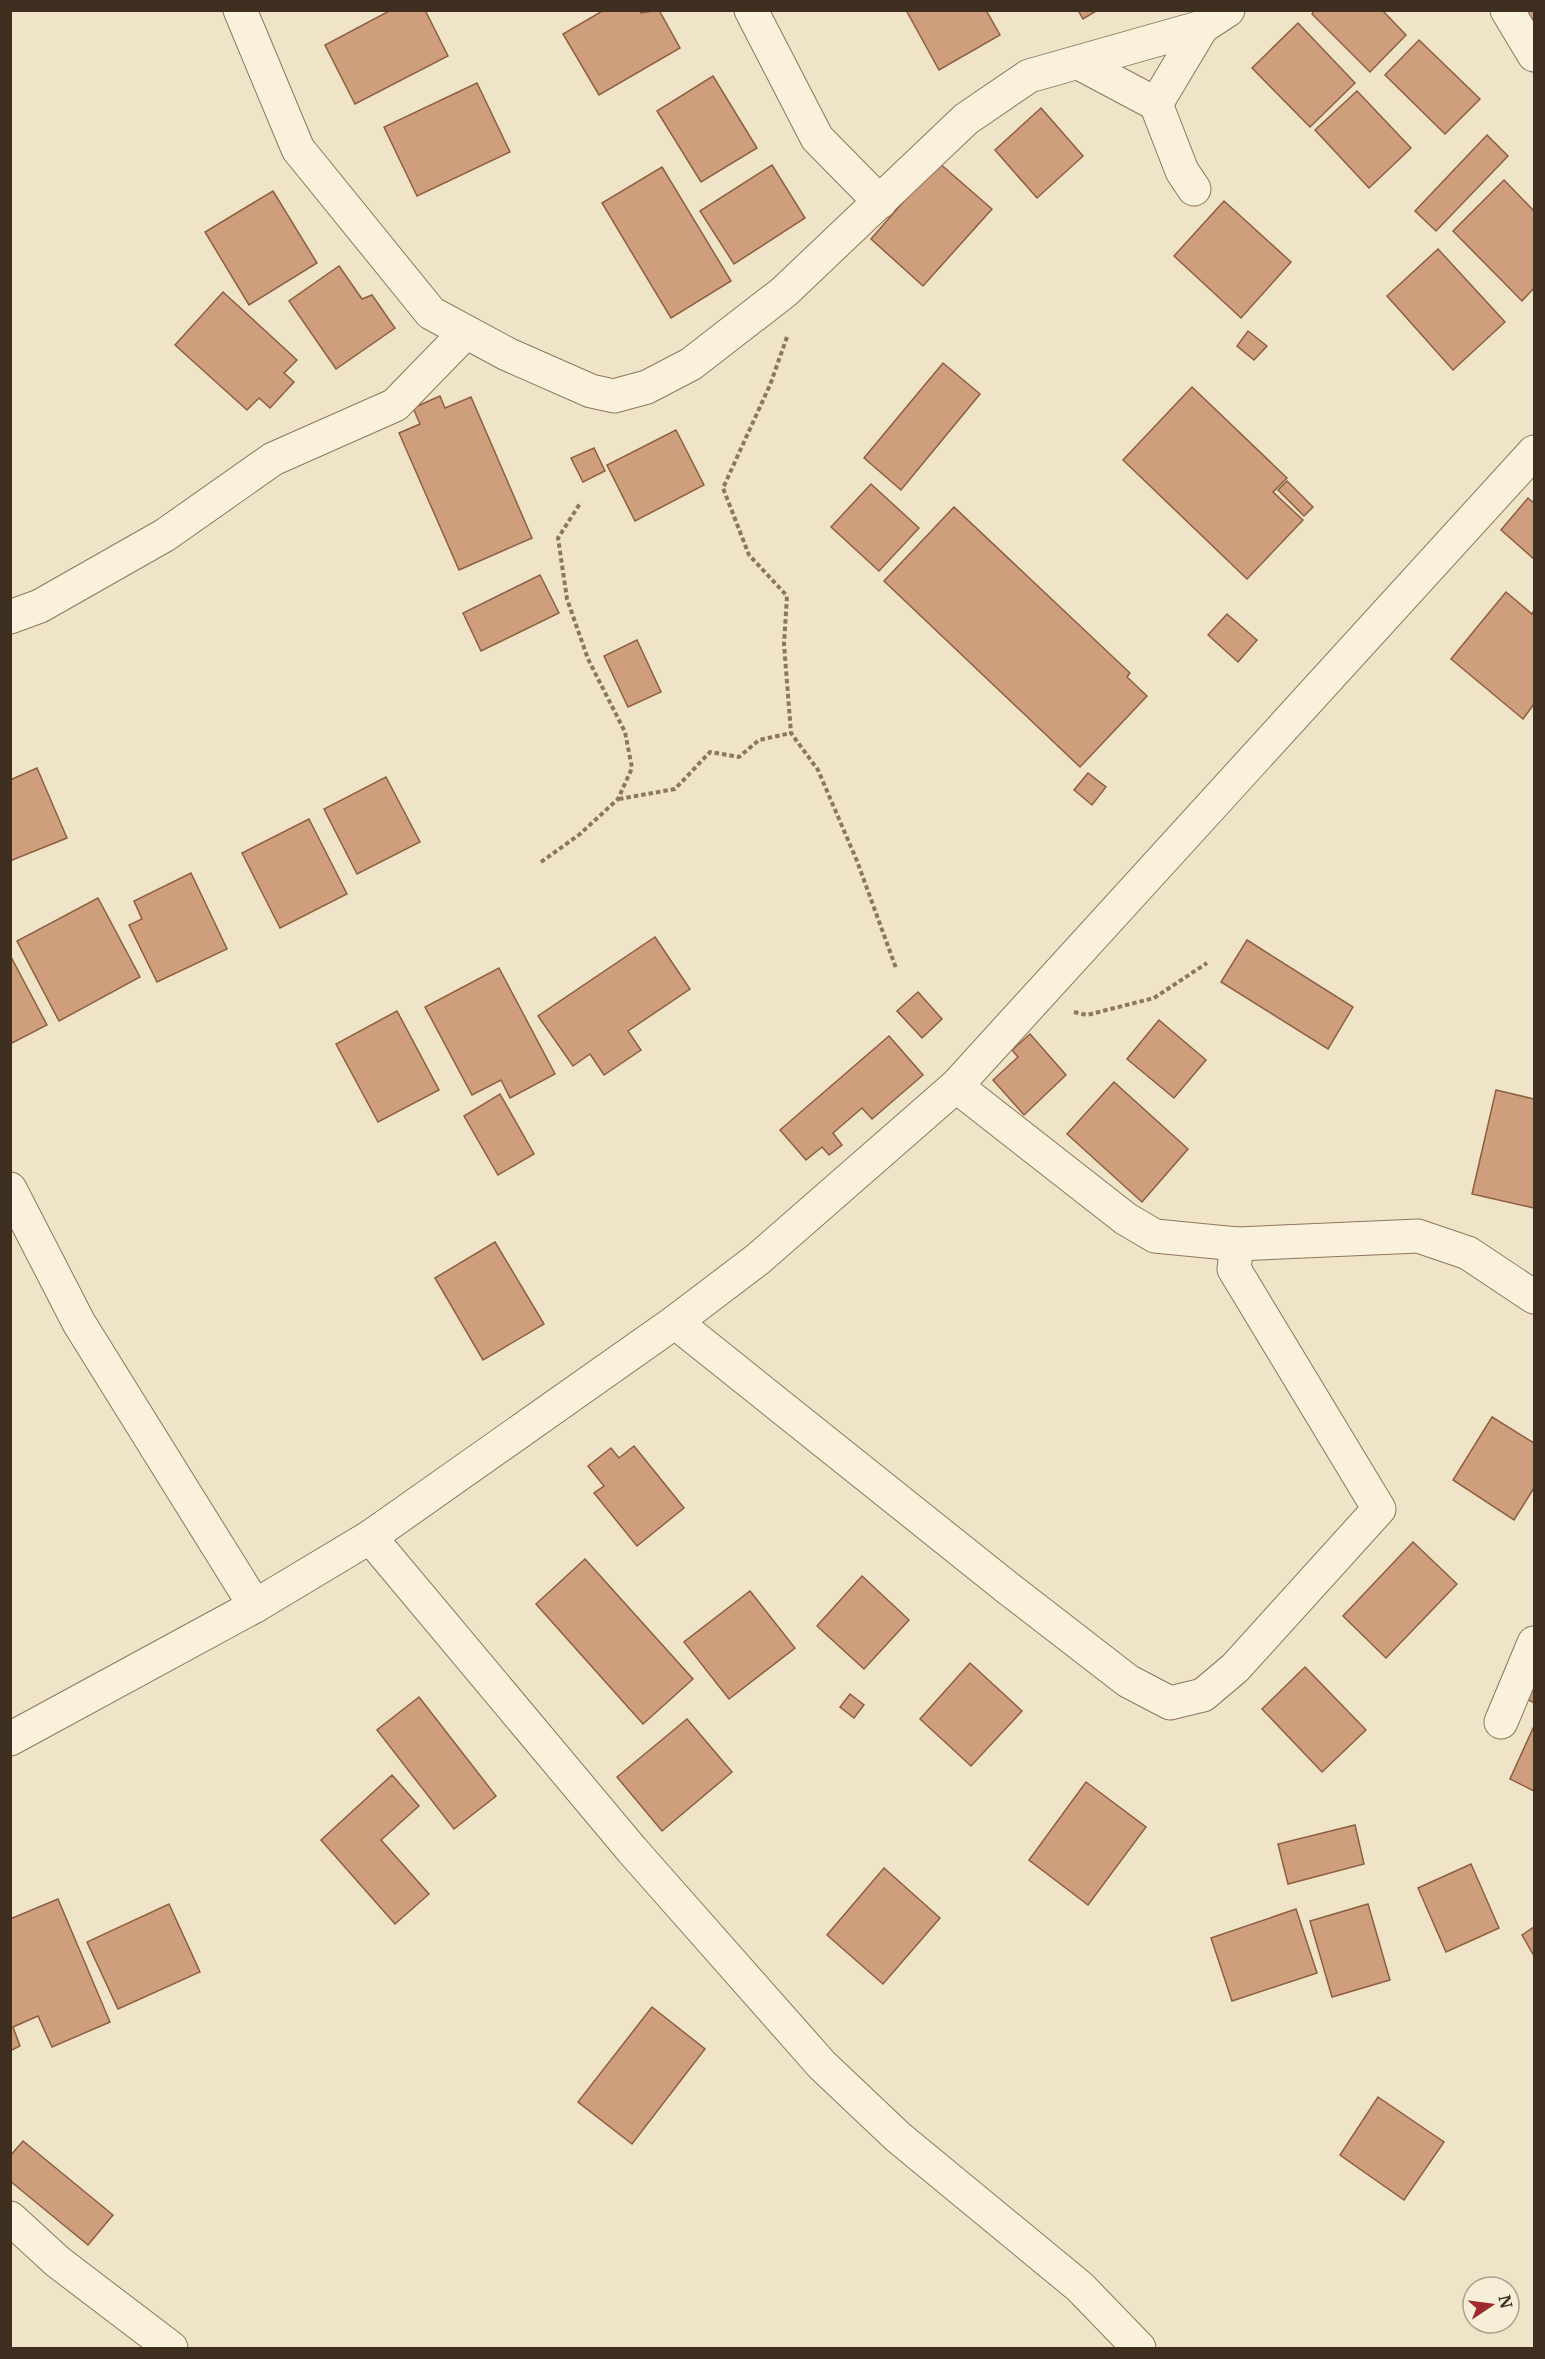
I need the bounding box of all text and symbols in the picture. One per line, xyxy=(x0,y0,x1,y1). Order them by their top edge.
north arrow xyxy=(1461,2275,1521,2335)
text: N xyxy=(1494,2293,1517,2310)

